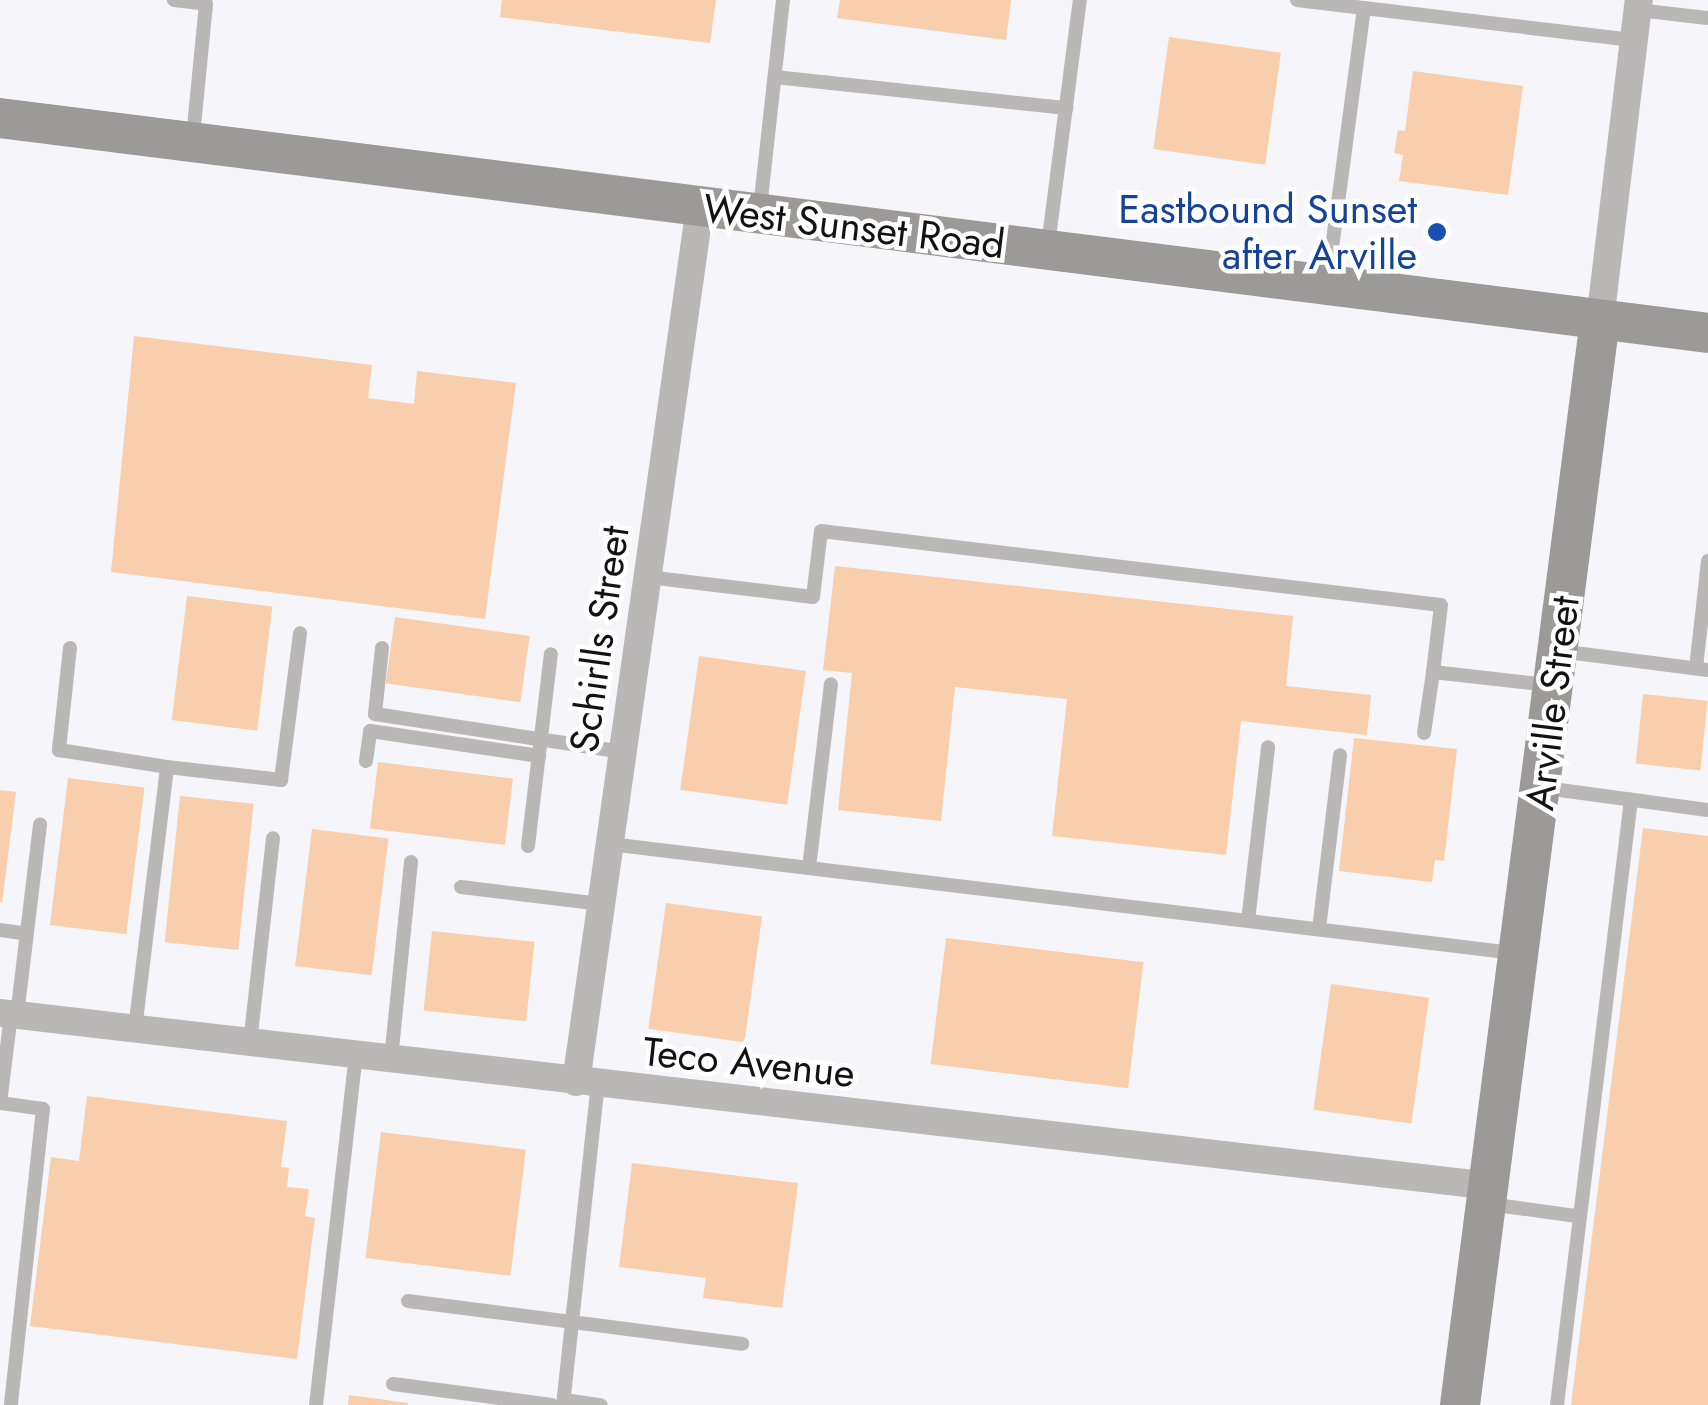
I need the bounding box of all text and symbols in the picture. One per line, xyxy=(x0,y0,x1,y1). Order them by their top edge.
street label: West Sunset Road xyxy=(701,184,1007,268)
place label: Eastbound Sunset after Arville xyxy=(1118,185,1417,279)
marker: Eastbound Sunset after Arville xyxy=(1426,221,1448,243)
street label: Schirlls Street xyxy=(559,523,639,755)
street label: Arville Street xyxy=(1515,593,1589,813)
street label: Teco Avenue xyxy=(641,1027,857,1097)

